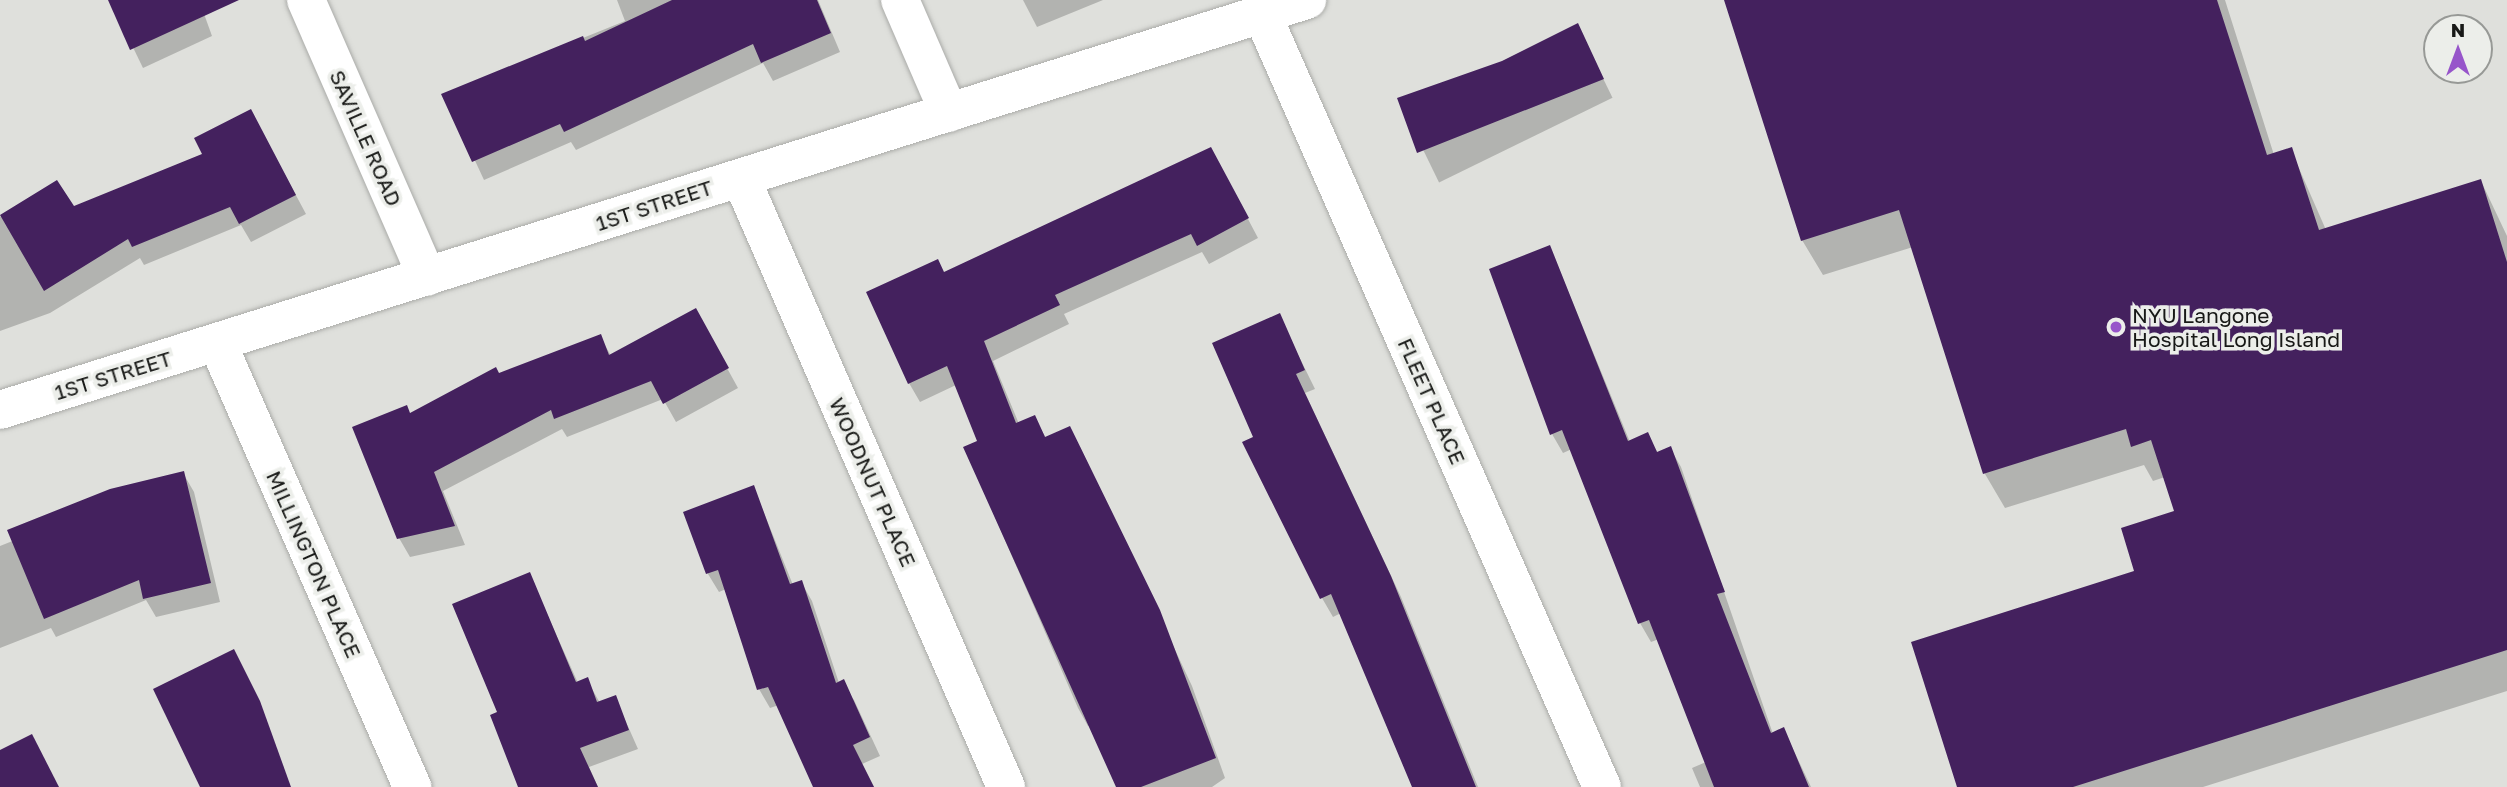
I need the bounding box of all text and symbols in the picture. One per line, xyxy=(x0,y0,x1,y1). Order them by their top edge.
north arrow xyxy=(2423,14,2493,84)
text: N xyxy=(2451,18,2465,41)
street label: SAVILLE ROAD xyxy=(325,66,407,210)
street label: 1ST STREET xyxy=(593,174,715,236)
place label: NYU Langone Hospital Long Island xyxy=(2132,302,2340,352)
marker: NYU Langone Hospital Long Island xyxy=(2106,317,2126,337)
street label: FLEET PLACE xyxy=(1393,334,1471,468)
street label: 1ST STREET xyxy=(51,345,175,405)
street label: WOODNUT PLACE xyxy=(824,394,922,570)
street label: MILLINGTON PLACE xyxy=(261,467,367,661)

